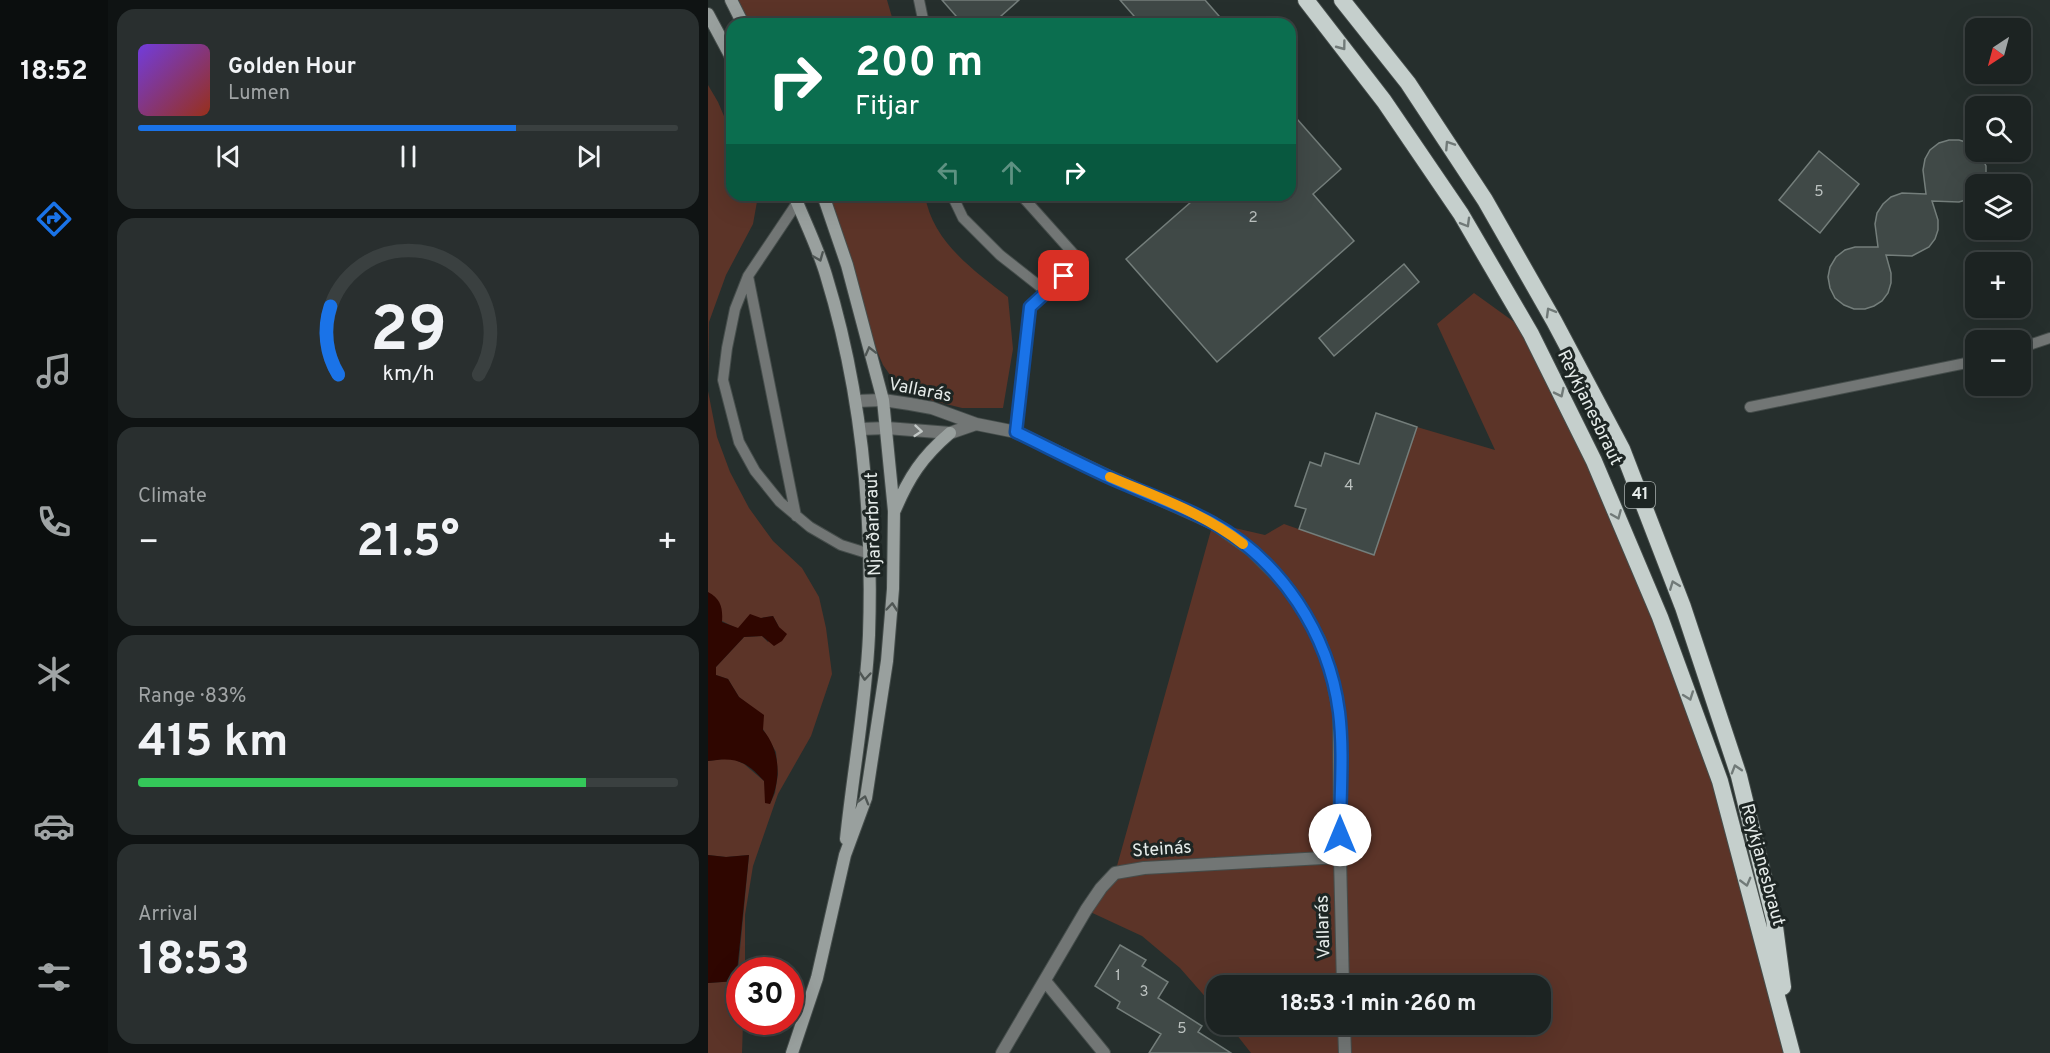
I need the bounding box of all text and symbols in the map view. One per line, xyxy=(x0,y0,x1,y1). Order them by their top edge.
north arrow xyxy=(1965,18,2031,84)
map controls xyxy=(1965,18,2031,396)
text: 200 m xyxy=(855,38,983,91)
one-way arrow xyxy=(1334,40,1345,51)
icon: right xyxy=(756,42,834,120)
text: Golden Hour xyxy=(228,54,356,81)
text: 18:52 xyxy=(20,55,88,89)
text: Lumen xyxy=(228,81,290,107)
text: Fitjar xyxy=(855,90,919,124)
button: search xyxy=(1965,96,2031,162)
icon: previous xyxy=(212,140,245,173)
icon: pause xyxy=(392,140,425,173)
icon: next xyxy=(572,140,605,173)
one-way arrow xyxy=(1445,141,1456,152)
icon: left xyxy=(932,156,965,189)
icon: ahead xyxy=(995,156,1028,189)
icon: right xyxy=(1058,156,1091,189)
button: layers xyxy=(1965,174,2031,240)
house number: 5 xyxy=(1814,183,1824,202)
icon: directions xyxy=(33,198,75,240)
house number: 2 xyxy=(1248,209,1258,228)
one-way arrow xyxy=(1459,217,1471,227)
pin xyxy=(1038,250,1089,301)
one-way arrow xyxy=(812,251,824,262)
button: + xyxy=(1965,252,2031,318)
icon: arrive xyxy=(1047,259,1080,292)
text: 29 xyxy=(370,294,446,373)
one-way arrow xyxy=(1545,308,1557,319)
button: − xyxy=(1965,330,2031,396)
one-way arrow xyxy=(865,347,877,357)
street label: Reykjanesbraut xyxy=(1551,347,1627,469)
icon: music xyxy=(33,350,75,392)
text: km/h xyxy=(382,361,434,388)
street label: Vallarás xyxy=(886,374,954,408)
one-way arrow xyxy=(1553,387,1565,398)
one-way arrow xyxy=(914,424,923,437)
street label: Njarðarbraut xyxy=(861,472,887,576)
house number: 4 xyxy=(1344,477,1354,496)
road number: 41 xyxy=(1625,482,1655,508)
text: Climate xyxy=(138,484,207,510)
icon: phone xyxy=(33,501,75,543)
one-way arrow xyxy=(1609,508,1621,519)
text: 21.5° xyxy=(357,515,459,572)
text: − xyxy=(138,523,159,565)
text: + xyxy=(657,523,678,565)
one-way arrow xyxy=(1669,580,1682,590)
one-way arrow xyxy=(885,602,898,612)
icon: climate xyxy=(33,653,75,695)
one-way arrow xyxy=(859,671,872,680)
text: Range · 83% xyxy=(138,684,246,710)
one-way arrow xyxy=(1681,690,1694,701)
text: 415 km xyxy=(138,715,288,772)
one-way arrow xyxy=(1731,764,1744,775)
one-way arrow xyxy=(857,795,870,805)
street label: Reykjanesbraut xyxy=(1735,801,1789,929)
position arrow xyxy=(1308,803,1372,867)
icon: car xyxy=(33,805,75,847)
street label: Steinás xyxy=(1132,836,1192,864)
one-way arrow xyxy=(1739,876,1751,887)
street label: Vallarás xyxy=(1311,895,1337,959)
text: Arrival xyxy=(138,902,198,928)
text: 18:53 xyxy=(138,933,250,990)
icon: filters xyxy=(33,956,75,998)
speed limit sign: 30 xyxy=(726,957,804,1035)
house number: 1 xyxy=(1115,967,1121,986)
house number: 3 xyxy=(1139,983,1149,1002)
text: 18:53 · 1 min · 260 m xyxy=(1281,991,1476,1018)
house number: 5 xyxy=(1177,1020,1187,1039)

